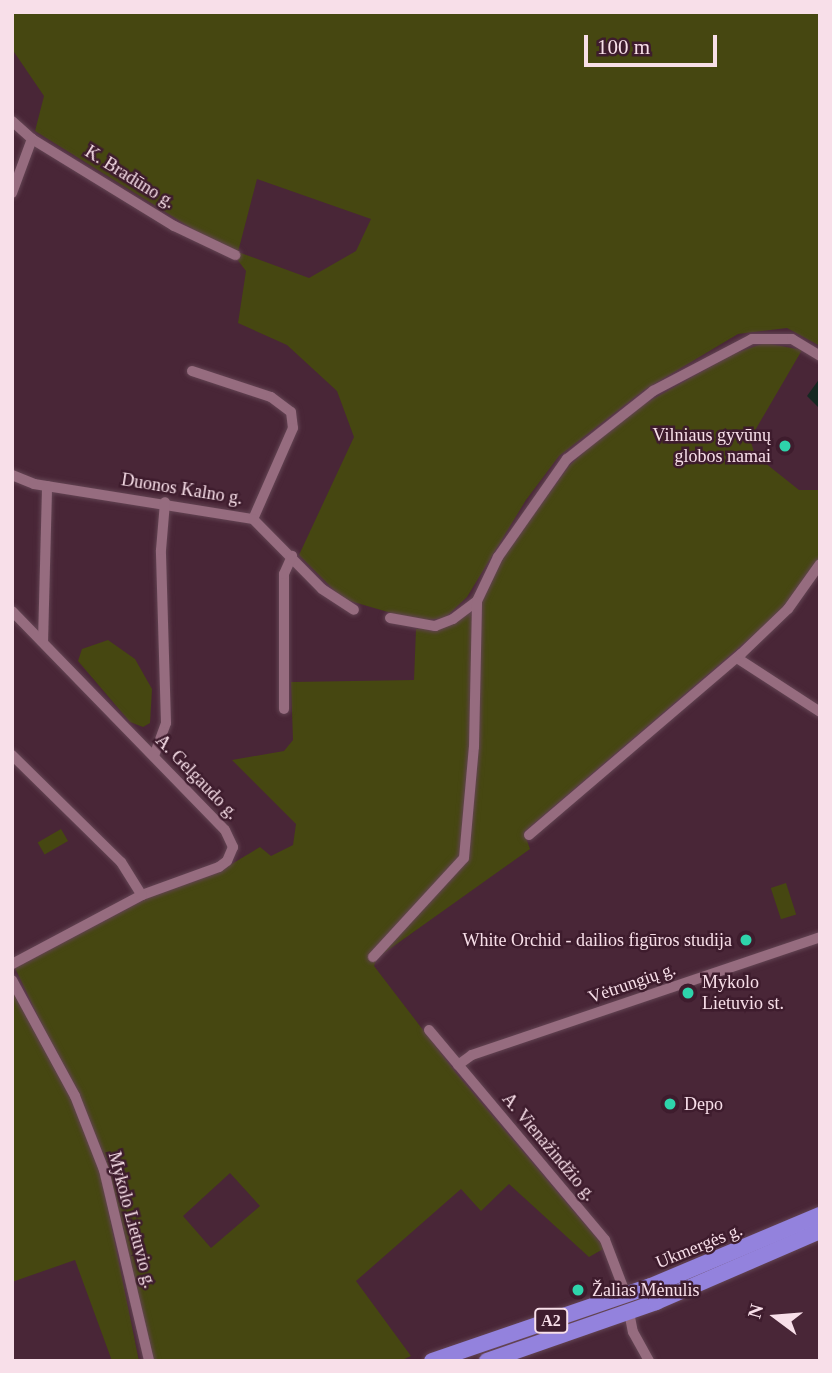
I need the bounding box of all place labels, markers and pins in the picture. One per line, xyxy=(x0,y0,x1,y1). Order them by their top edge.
place label: Vilniaus gyvūnų globos namai xyxy=(653,425,771,467)
marker: Vilniaus gyvūnų globos namai xyxy=(777,438,793,454)
place label: White Orchid - dailios figūros studija xyxy=(463,929,732,951)
marker: White Orchid - dailios figūros studija xyxy=(738,932,754,948)
place label: Mykolo Lietuvio st. xyxy=(702,972,784,1014)
marker: Mykolo Lietuvio st. xyxy=(680,985,696,1001)
place label: Depo xyxy=(684,1093,723,1115)
marker: Depo xyxy=(662,1096,678,1112)
place label: Žalias Mėnulis xyxy=(592,1279,699,1301)
marker: Žalias Mėnulis xyxy=(570,1282,586,1298)

